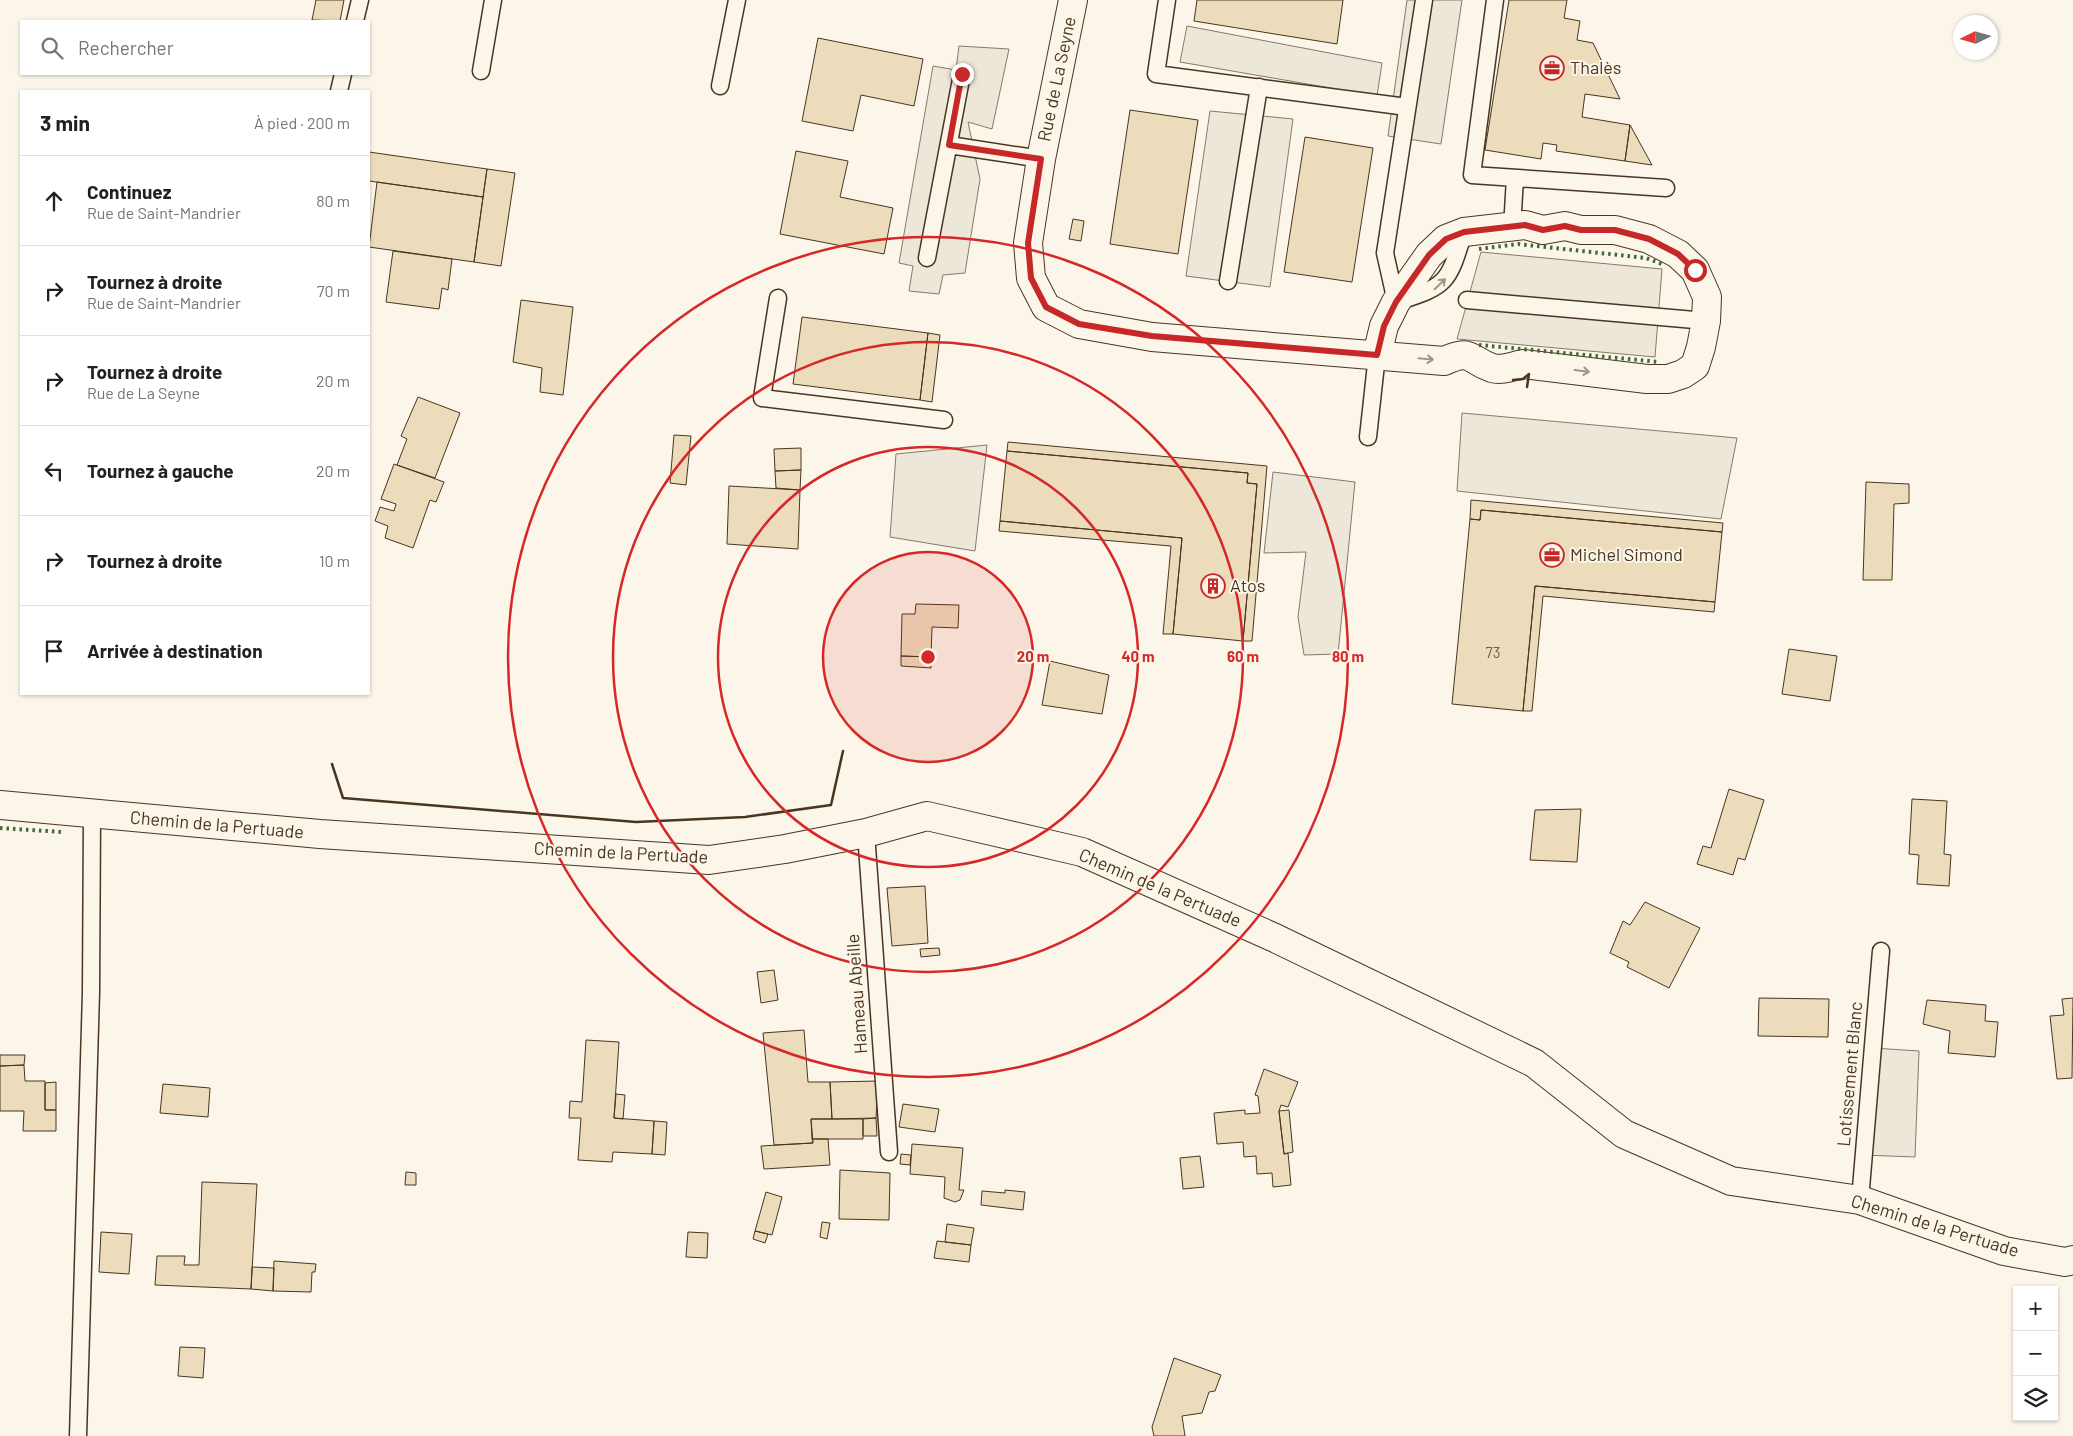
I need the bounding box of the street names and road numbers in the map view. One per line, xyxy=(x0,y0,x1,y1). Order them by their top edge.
street label: Rue de La Seyne xyxy=(1032,14,1080,143)
street label: Chemin de la Pertuade xyxy=(129,805,305,843)
street label: Chemin de la Pertuade xyxy=(533,836,709,868)
street label: Chemin de la Pertuade xyxy=(1076,843,1245,931)
street label: Hameau Abeille xyxy=(841,933,871,1055)
street label: Lotissement Blanc xyxy=(1832,1000,1866,1147)
street label: Chemin de la Pertuade xyxy=(1849,1189,2022,1261)

